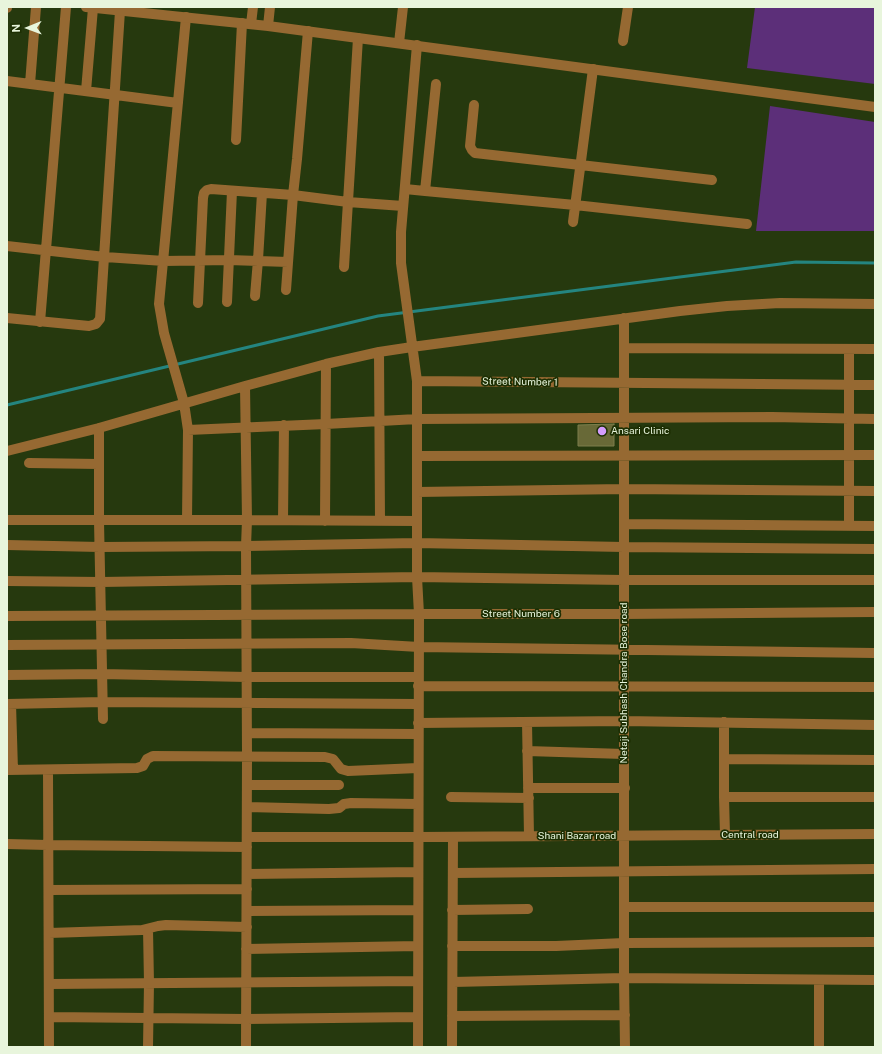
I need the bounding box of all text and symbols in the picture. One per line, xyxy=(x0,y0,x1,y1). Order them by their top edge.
north arrow xyxy=(8,8,48,48)
text: N xyxy=(10,24,22,33)
street label: Street Number 1 xyxy=(482,375,558,389)
marker: Ansari Clinic xyxy=(596,425,608,437)
place label: Ansari Clinic xyxy=(611,425,669,437)
street label: Netaji Subhash Chandra Bose road xyxy=(618,603,630,763)
street label: Street Number 6 xyxy=(482,608,560,620)
street label: Central road xyxy=(721,829,779,841)
street label: Shani Bazar road xyxy=(538,830,616,842)

